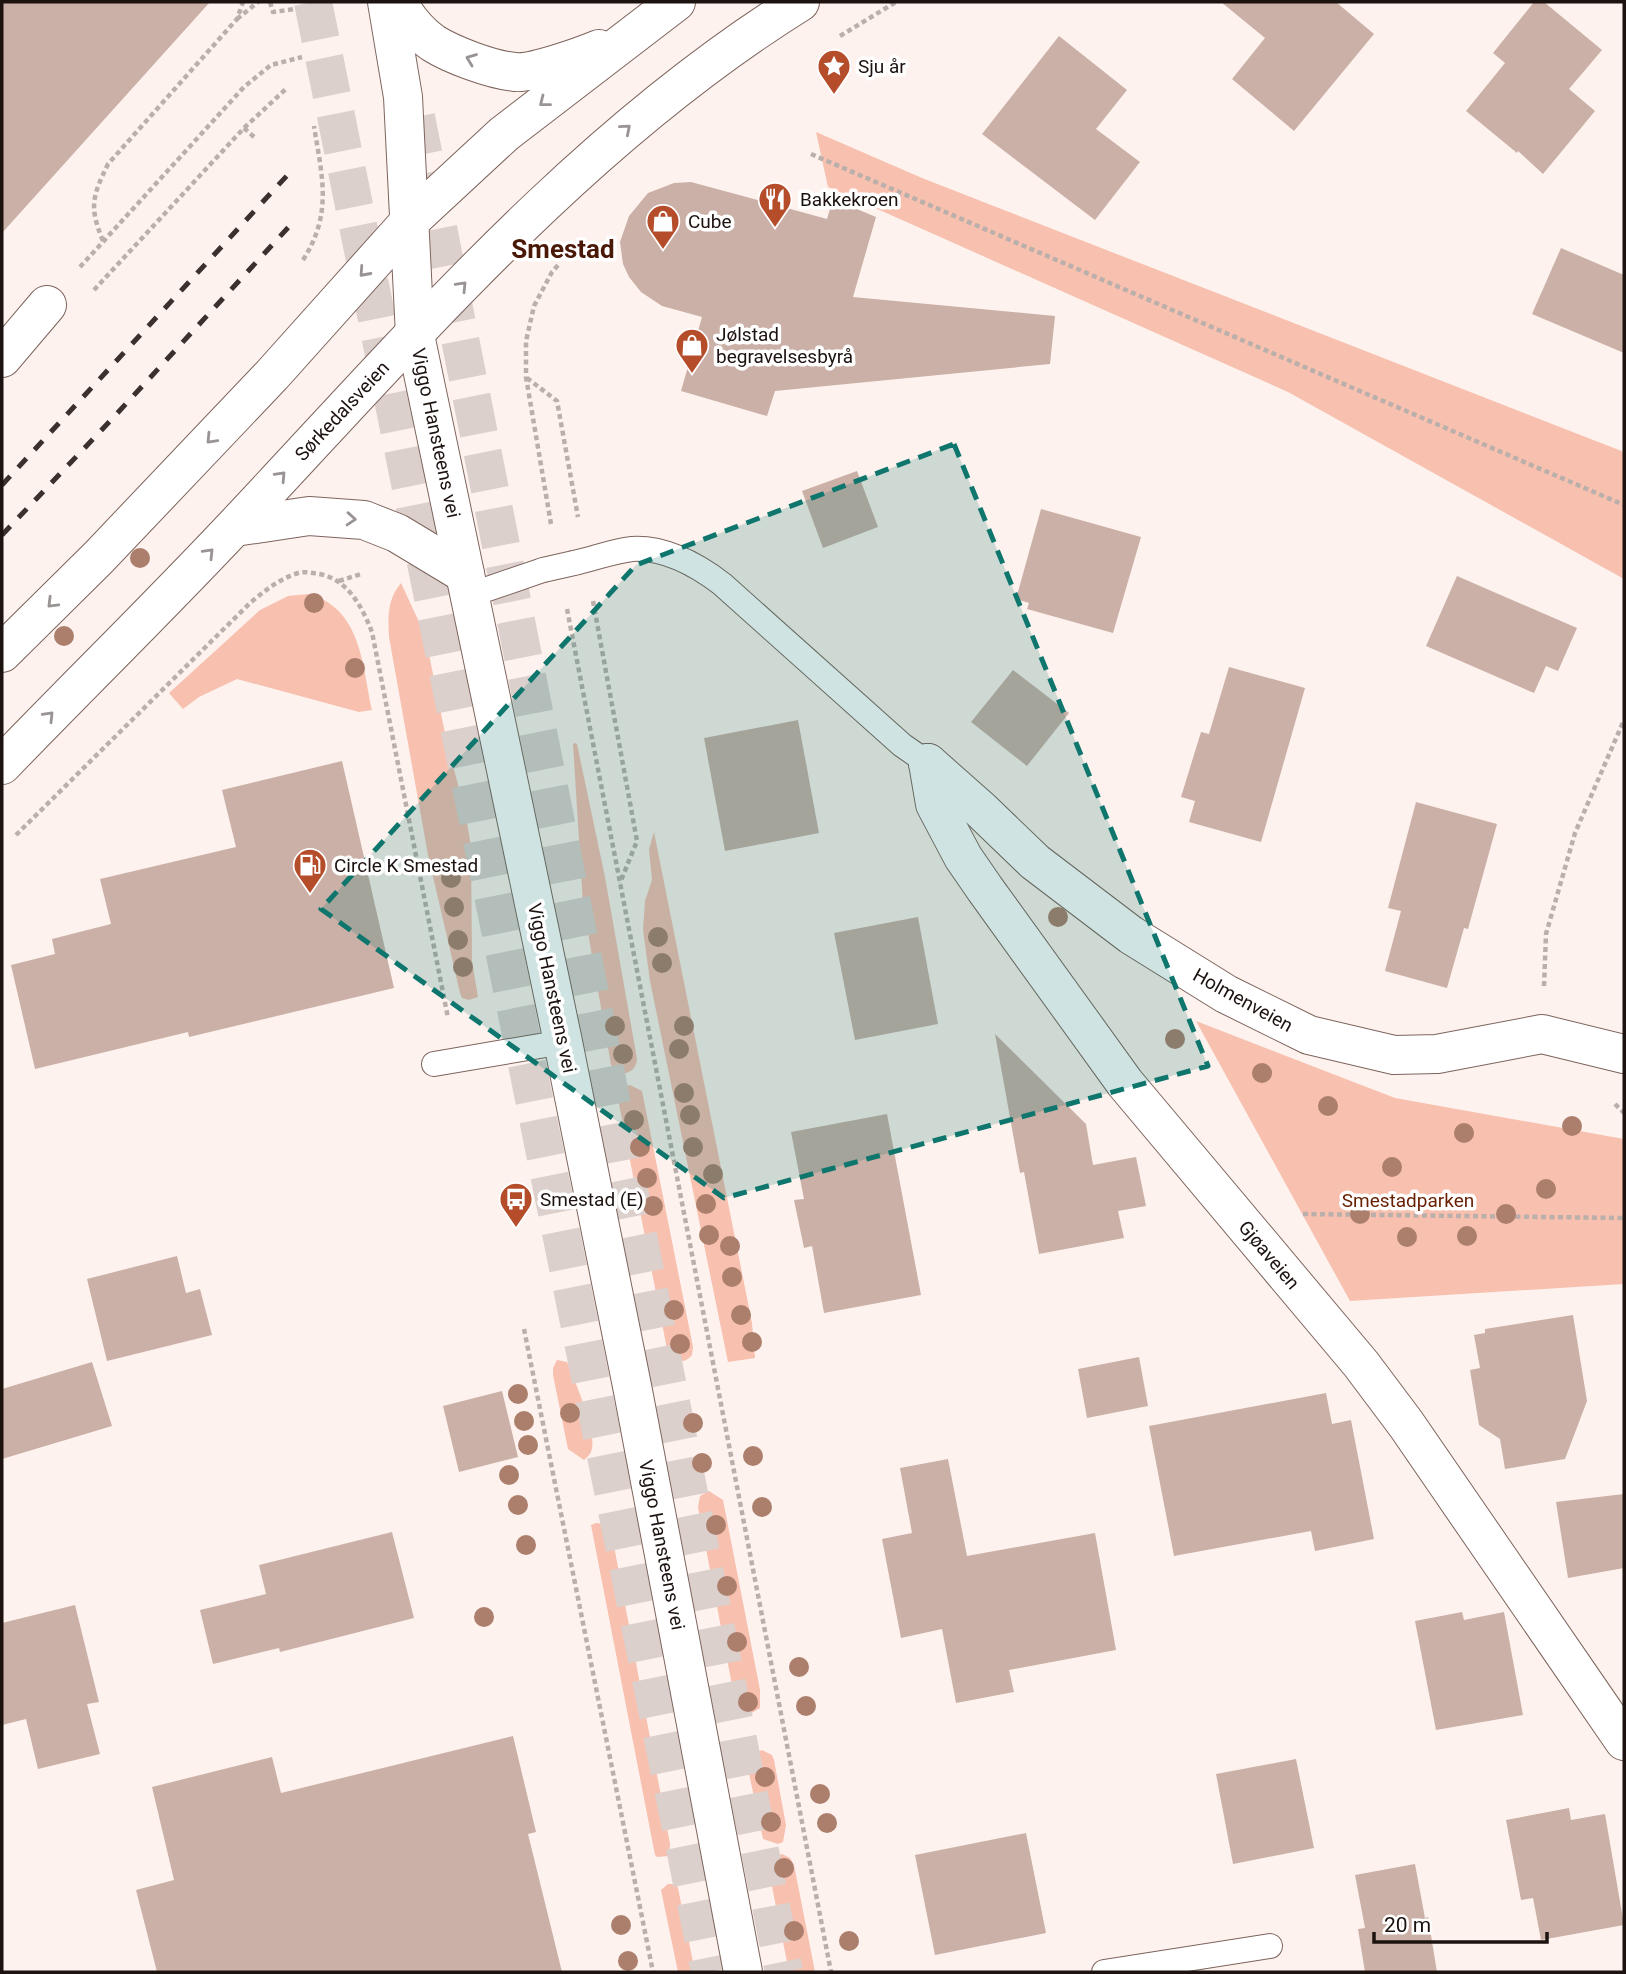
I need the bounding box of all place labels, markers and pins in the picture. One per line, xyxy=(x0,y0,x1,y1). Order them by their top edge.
place icon: Sju år xyxy=(815,47,853,96)
place label: Sju år xyxy=(858,55,906,78)
restaurant icon: Bakkekroen xyxy=(756,180,794,229)
place label: Bakkekroen xyxy=(800,188,899,211)
shop icon: Cube xyxy=(644,202,682,251)
place label: Cube xyxy=(688,210,732,233)
place label: Jølstad begravelsesbyrå xyxy=(716,323,853,368)
shop icon: Jølstad begravelsesbyrå xyxy=(673,326,711,375)
fuel station icon: Circle K Smestad xyxy=(291,846,329,895)
place label: Circle K Smestad xyxy=(334,854,478,877)
bus stop icon: Smestad (E) xyxy=(497,1180,535,1229)
place label: Smestad (E) xyxy=(540,1188,644,1211)

